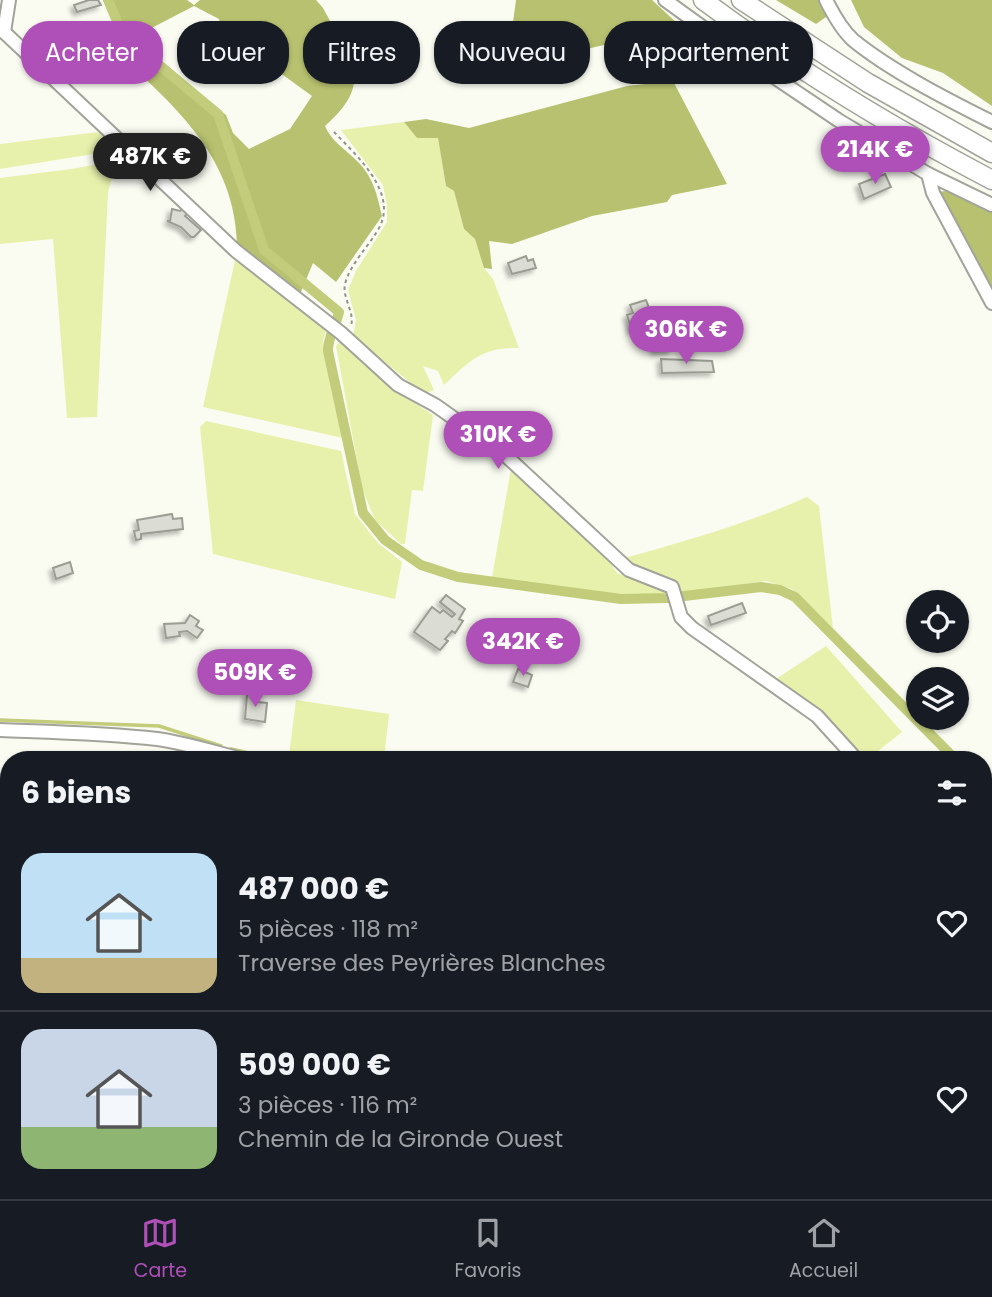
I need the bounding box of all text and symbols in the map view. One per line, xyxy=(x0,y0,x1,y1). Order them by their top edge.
chip: Acheter xyxy=(21,21,163,84)
chip: Louer xyxy=(177,21,289,84)
chip: Filtres xyxy=(303,21,420,84)
chip: Nouveau xyxy=(434,21,590,84)
chip: Appartement xyxy=(604,21,813,84)
pin: 214K € xyxy=(818,127,932,186)
text: 214K € xyxy=(837,133,913,165)
pin: 487K € xyxy=(93,134,207,193)
text: 487K € xyxy=(109,140,191,172)
pin: 306K € xyxy=(629,306,743,366)
text: 306K € xyxy=(645,313,727,345)
pin: 310K € xyxy=(441,412,555,471)
text: 310K € xyxy=(460,418,536,450)
map controls xyxy=(906,590,969,730)
button: locate xyxy=(906,590,969,653)
pin: 342K € xyxy=(466,618,580,678)
text: 342K € xyxy=(482,625,564,657)
pin: 509K € xyxy=(198,650,312,709)
text: 509K € xyxy=(213,656,297,688)
button: layers xyxy=(906,667,969,730)
text: 6 biens xyxy=(21,771,131,814)
icon: filters xyxy=(933,774,971,812)
text: 487 000 € xyxy=(238,867,389,910)
icon: home xyxy=(77,881,161,965)
icon: heart xyxy=(933,904,971,942)
text: 5 pièces · 118 m² xyxy=(238,913,418,945)
text: Traverse des Peyrières Blanches xyxy=(238,947,606,979)
text: 509 000 € xyxy=(238,1043,391,1086)
icon: home xyxy=(77,1057,161,1141)
icon: heart xyxy=(933,1080,971,1118)
text: 3 pièces · 116 m² xyxy=(238,1089,417,1121)
text: Chemin de la Gironde Ouest xyxy=(238,1123,563,1155)
tab: Carte xyxy=(134,1214,187,1285)
tab: Favoris xyxy=(455,1214,522,1285)
tab: Accueil xyxy=(789,1214,858,1285)

